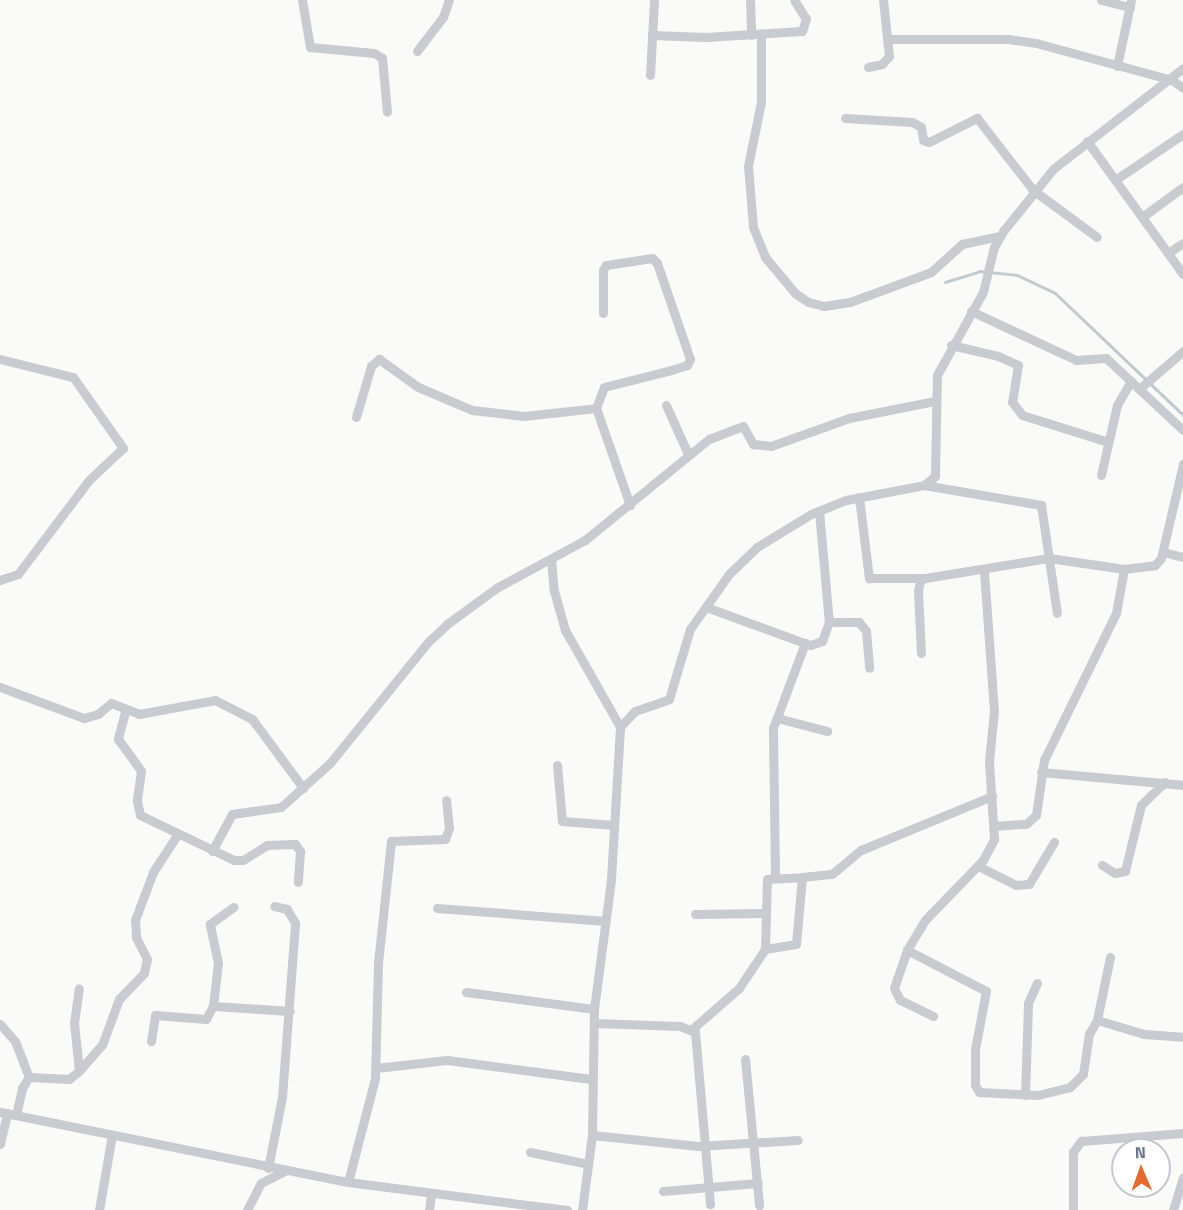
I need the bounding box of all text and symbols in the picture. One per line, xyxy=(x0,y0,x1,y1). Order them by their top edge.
north arrow xyxy=(1111,1138,1171,1198)
text: N xyxy=(1134,1140,1146,1164)

